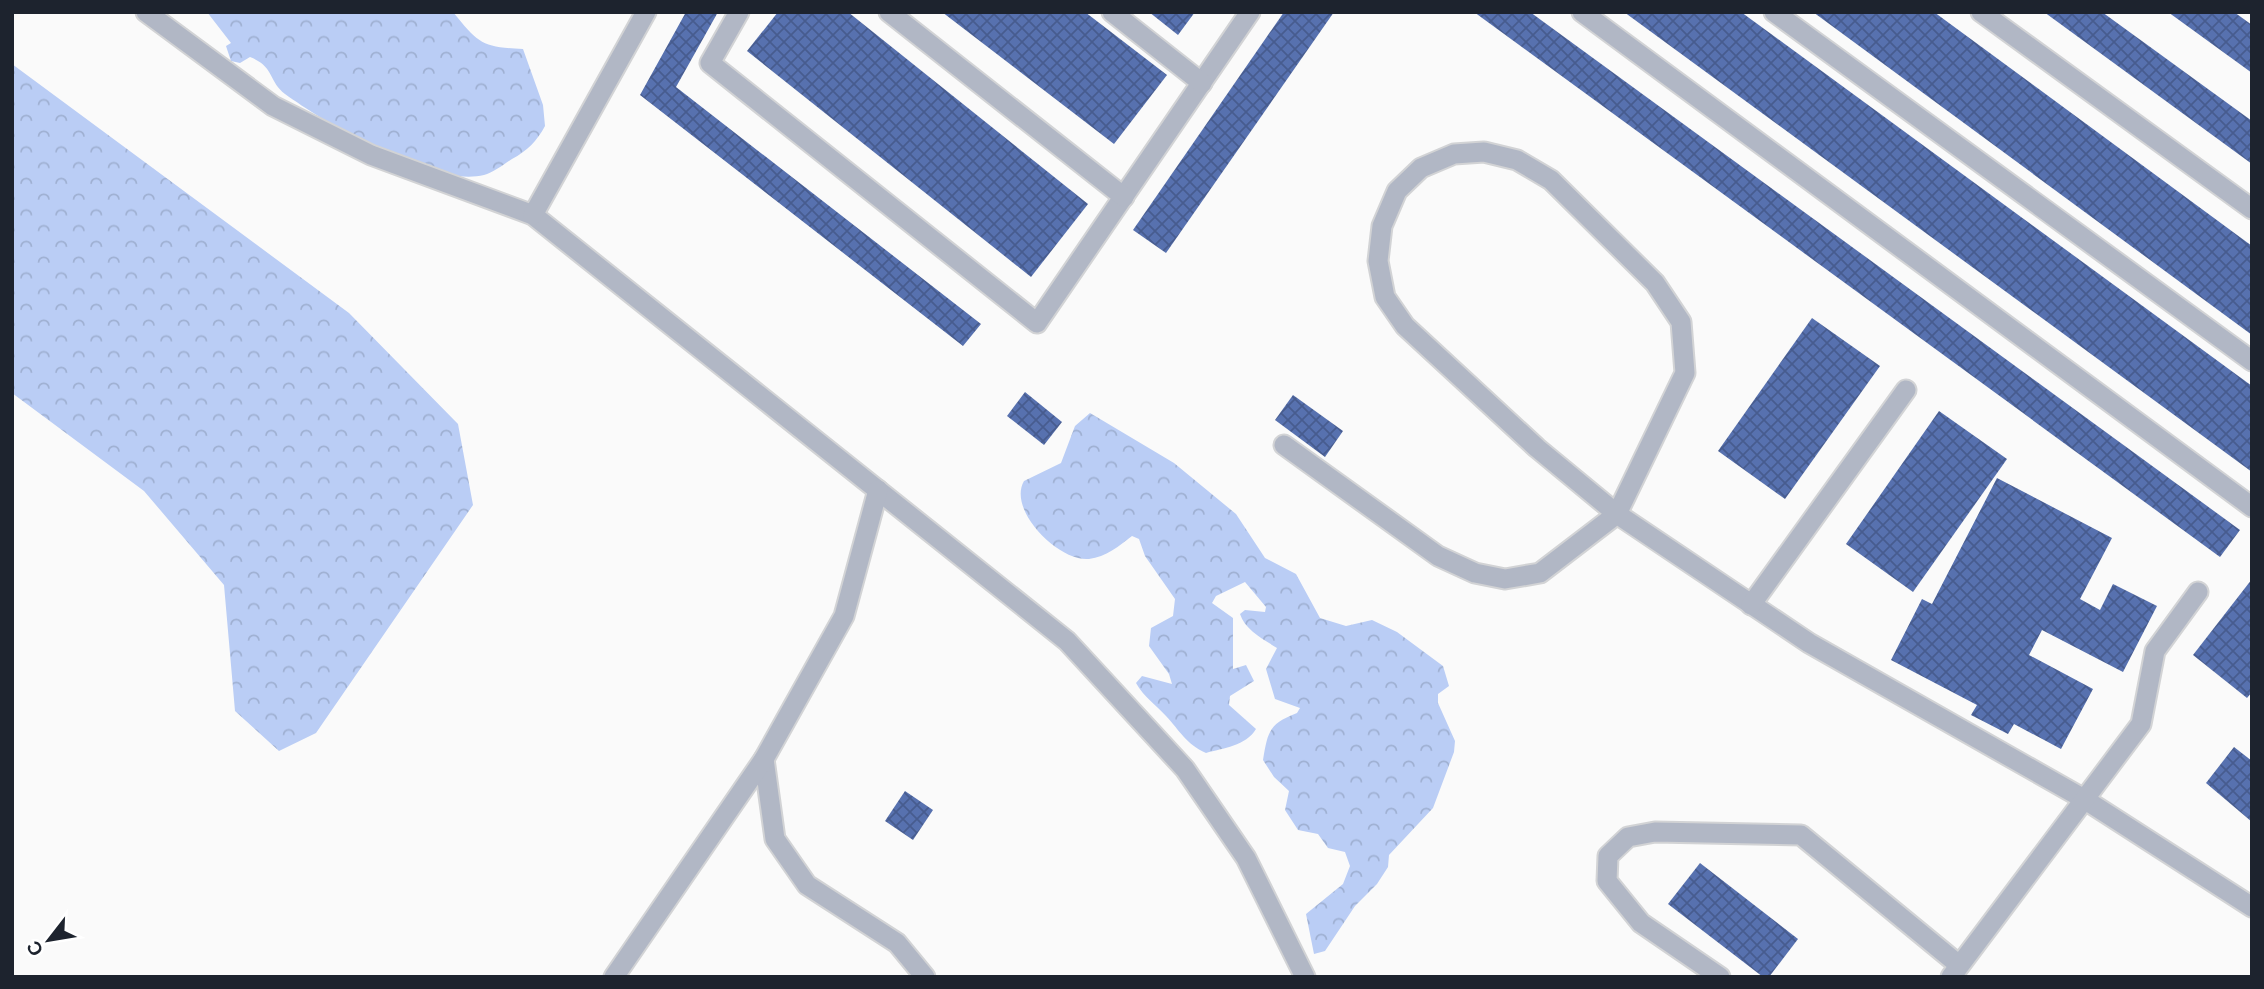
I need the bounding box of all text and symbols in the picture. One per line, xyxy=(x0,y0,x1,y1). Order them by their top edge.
north arrow xyxy=(14,905,84,975)
text: С xyxy=(22,937,47,960)

